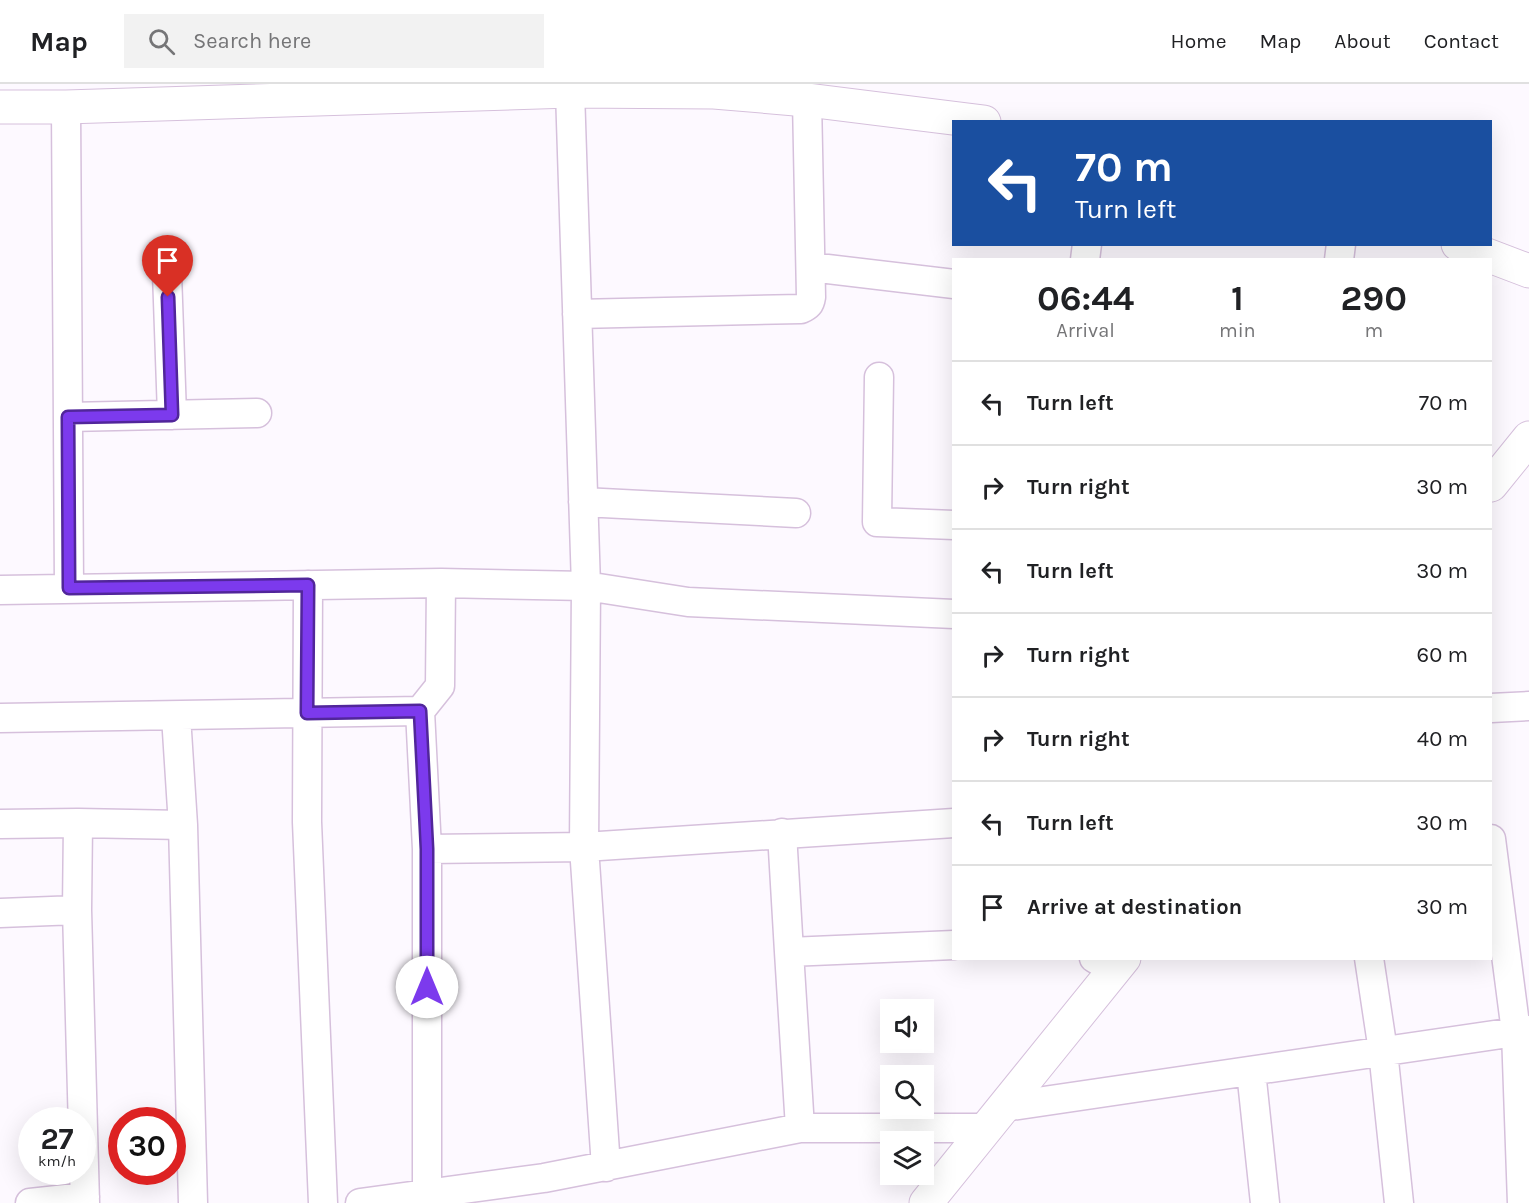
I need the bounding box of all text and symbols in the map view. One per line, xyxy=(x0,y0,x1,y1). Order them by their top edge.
search box xyxy=(124,14,544,68)
text: Map xyxy=(30,25,88,58)
icon: search xyxy=(145,25,178,58)
text: Search here xyxy=(193,28,311,54)
text: Home xyxy=(1171,29,1227,53)
text: Map xyxy=(1260,29,1301,53)
text: About xyxy=(1334,29,1391,53)
text: Contact xyxy=(1424,29,1499,53)
text: 70 m xyxy=(1075,142,1173,192)
icon: left xyxy=(976,144,1054,222)
text: Turn left xyxy=(1075,193,1176,225)
pin xyxy=(142,235,193,297)
icon: arrive xyxy=(151,244,184,277)
text: 06:44 xyxy=(1037,277,1134,319)
text: 1 xyxy=(1231,277,1244,319)
text: 290 xyxy=(1341,277,1407,319)
text: Arrival xyxy=(1056,319,1115,342)
text: min xyxy=(1219,319,1256,342)
text: m xyxy=(1364,319,1383,342)
icon: left xyxy=(976,387,1009,420)
text: Turn left xyxy=(1027,390,1114,416)
text: 70 m xyxy=(1419,390,1468,416)
icon: right xyxy=(976,471,1009,504)
text: Turn right xyxy=(1027,474,1130,500)
text: 30 m xyxy=(1416,474,1468,500)
icon: left xyxy=(976,555,1009,588)
text: Turn left xyxy=(1027,558,1114,584)
text: 30 m xyxy=(1416,558,1468,584)
icon: right xyxy=(976,639,1009,672)
text: Turn right xyxy=(1027,642,1130,668)
text: 60 m xyxy=(1417,642,1468,668)
icon: right xyxy=(976,723,1009,756)
text: Turn right xyxy=(1027,726,1130,752)
text: 40 m xyxy=(1417,726,1468,752)
icon: left xyxy=(976,807,1009,840)
text: Turn left xyxy=(1027,810,1114,836)
text: 30 m xyxy=(1416,810,1468,836)
icon: arrive xyxy=(976,891,1009,924)
text: Arrive at destination xyxy=(1027,894,1242,920)
text: 30 m xyxy=(1416,894,1468,920)
position arrow xyxy=(395,955,459,1019)
map controls xyxy=(880,999,934,1185)
button: sound xyxy=(880,999,934,1053)
button: search xyxy=(880,1065,934,1119)
speed limit sign: 30 xyxy=(108,1107,186,1185)
text: 27 xyxy=(40,1121,74,1157)
button: layers xyxy=(880,1131,934,1185)
text: km/h xyxy=(38,1152,76,1170)

